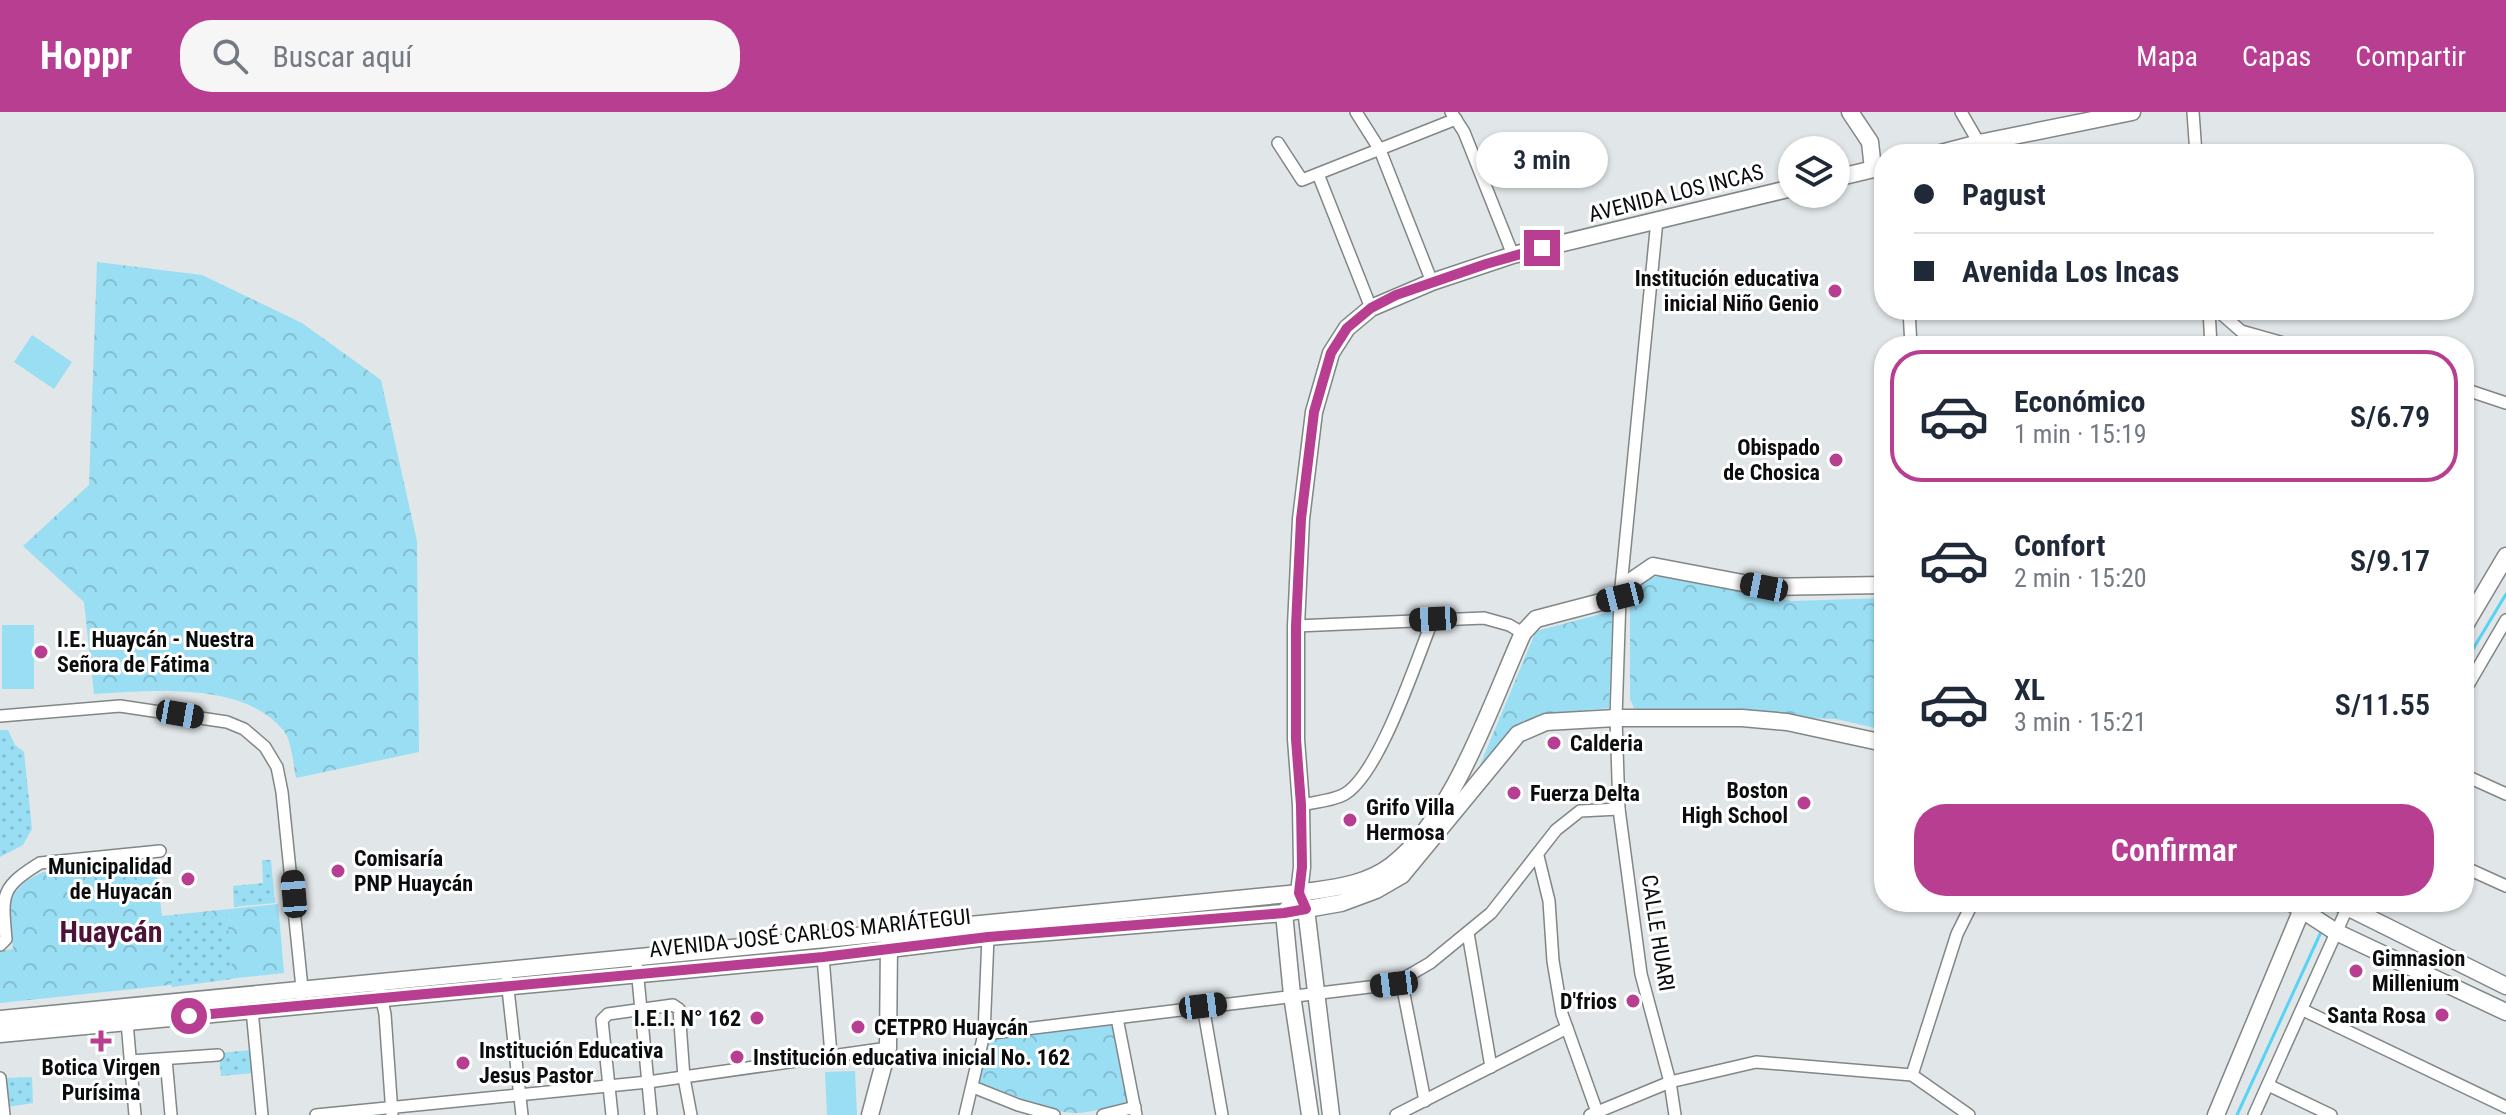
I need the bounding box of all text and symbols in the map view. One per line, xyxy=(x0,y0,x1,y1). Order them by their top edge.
search box xyxy=(180,20,740,92)
text: Hoppr xyxy=(40,34,132,78)
icon: search xyxy=(208,34,252,78)
text: Buscar aquí xyxy=(272,39,412,74)
text: Mapa xyxy=(2136,40,2198,73)
text: Capas xyxy=(2242,40,2311,73)
text: Compartir xyxy=(2355,40,2466,73)
callout: 3 min xyxy=(1476,132,1608,188)
map controls xyxy=(1778,136,1850,208)
button: layers xyxy=(1778,136,1850,208)
text: 3 min xyxy=(1513,145,1571,175)
street label: AVENIDA LOS INCAS xyxy=(1586,159,1766,227)
text: Pagust xyxy=(1962,177,2046,212)
route end xyxy=(1524,230,1560,266)
text: Avenida Los Incas xyxy=(1962,254,2179,289)
place label: Institución educativa inicial Niño Genio xyxy=(1635,266,1819,316)
marker: Institución educativa inicial Niño Genio xyxy=(1826,282,1844,300)
icon: car xyxy=(1918,380,1990,452)
text: Económico xyxy=(2014,384,2145,419)
text: S/6.79 xyxy=(2350,399,2430,434)
text: 1 min · 15:19 xyxy=(2014,419,2147,449)
place label: Obispado de Chosica xyxy=(1723,435,1820,485)
marker: Obispado de Chosica xyxy=(1827,451,1845,469)
icon: car xyxy=(1918,524,1990,596)
text: Confort xyxy=(2014,528,2105,563)
text: S/9.17 xyxy=(2350,543,2430,578)
text: 2 min · 15:20 xyxy=(2014,563,2147,593)
car xyxy=(1738,571,1790,603)
car xyxy=(1594,580,1646,614)
car xyxy=(1408,606,1458,632)
place label: I.E. Huaycán - Nuestra Señora de Fátima xyxy=(57,627,254,677)
marker: I.E. Huaycán - Nuestra Señora de Fátima xyxy=(32,643,50,661)
icon: car xyxy=(1918,668,1990,740)
text: XL xyxy=(2014,672,2045,707)
text: S/11.55 xyxy=(2335,687,2430,722)
car xyxy=(154,698,206,730)
text: 3 min · 15:21 xyxy=(2014,707,2147,737)
place label: Calderia xyxy=(1570,731,1643,756)
marker: Calderia xyxy=(1545,734,1563,752)
place label: Boston High School xyxy=(1682,778,1788,828)
place label: Fuerza Delta xyxy=(1530,781,1640,806)
marker: Fuerza Delta xyxy=(1505,784,1523,802)
marker: Boston High School xyxy=(1795,794,1813,812)
place label: Grifo Villa Hermosa xyxy=(1366,795,1455,845)
button: Confirmar xyxy=(1914,804,2434,896)
marker: Grifo Villa Hermosa xyxy=(1341,811,1359,829)
place label: Comisaría PNP Huaycán xyxy=(354,846,473,896)
place label: Municipalidad de Huyacán xyxy=(48,854,172,904)
marker: Comisaría PNP Huaycán xyxy=(329,862,347,880)
car xyxy=(280,869,308,919)
marker: Municipalidad de Huyacán xyxy=(179,870,197,888)
street label: CALLE HUARI xyxy=(1636,873,1680,993)
street label: AVENIDA JOSÉ CARLOS MARIÁTEGUI xyxy=(648,904,972,962)
district label: Huaycán xyxy=(60,914,162,949)
place label: Gimnasion Millenium xyxy=(2372,946,2465,996)
marker: Gimnasion Millenium xyxy=(2347,962,2365,980)
car xyxy=(1369,969,1419,999)
place label: D'frios xyxy=(1560,989,1617,1014)
car xyxy=(1178,991,1228,1021)
marker: D'frios xyxy=(1624,992,1642,1010)
route start xyxy=(171,998,207,1034)
place label: Santa Rosa xyxy=(2327,1003,2426,1028)
place label: I.E.I. N° 162 xyxy=(634,1006,741,1031)
marker: Santa Rosa xyxy=(2433,1006,2451,1024)
marker: I.E.I. N° 162 xyxy=(748,1009,766,1027)
place label: CETPRO Huaycán xyxy=(874,1015,1028,1040)
marker: CETPRO Huaycán xyxy=(849,1018,867,1036)
marker: Botica Virgen Purísima xyxy=(92,1032,110,1050)
place label: Institución Educativa Jesus Pastor xyxy=(479,1038,663,1088)
place label: Institución educativa inicial No. 162 xyxy=(753,1045,1070,1070)
marker: Institución educativa inicial No. 162 xyxy=(728,1048,746,1066)
marker: Institución Educativa Jesus Pastor xyxy=(454,1054,472,1072)
place label: Botica Virgen Purísima xyxy=(42,1055,160,1105)

